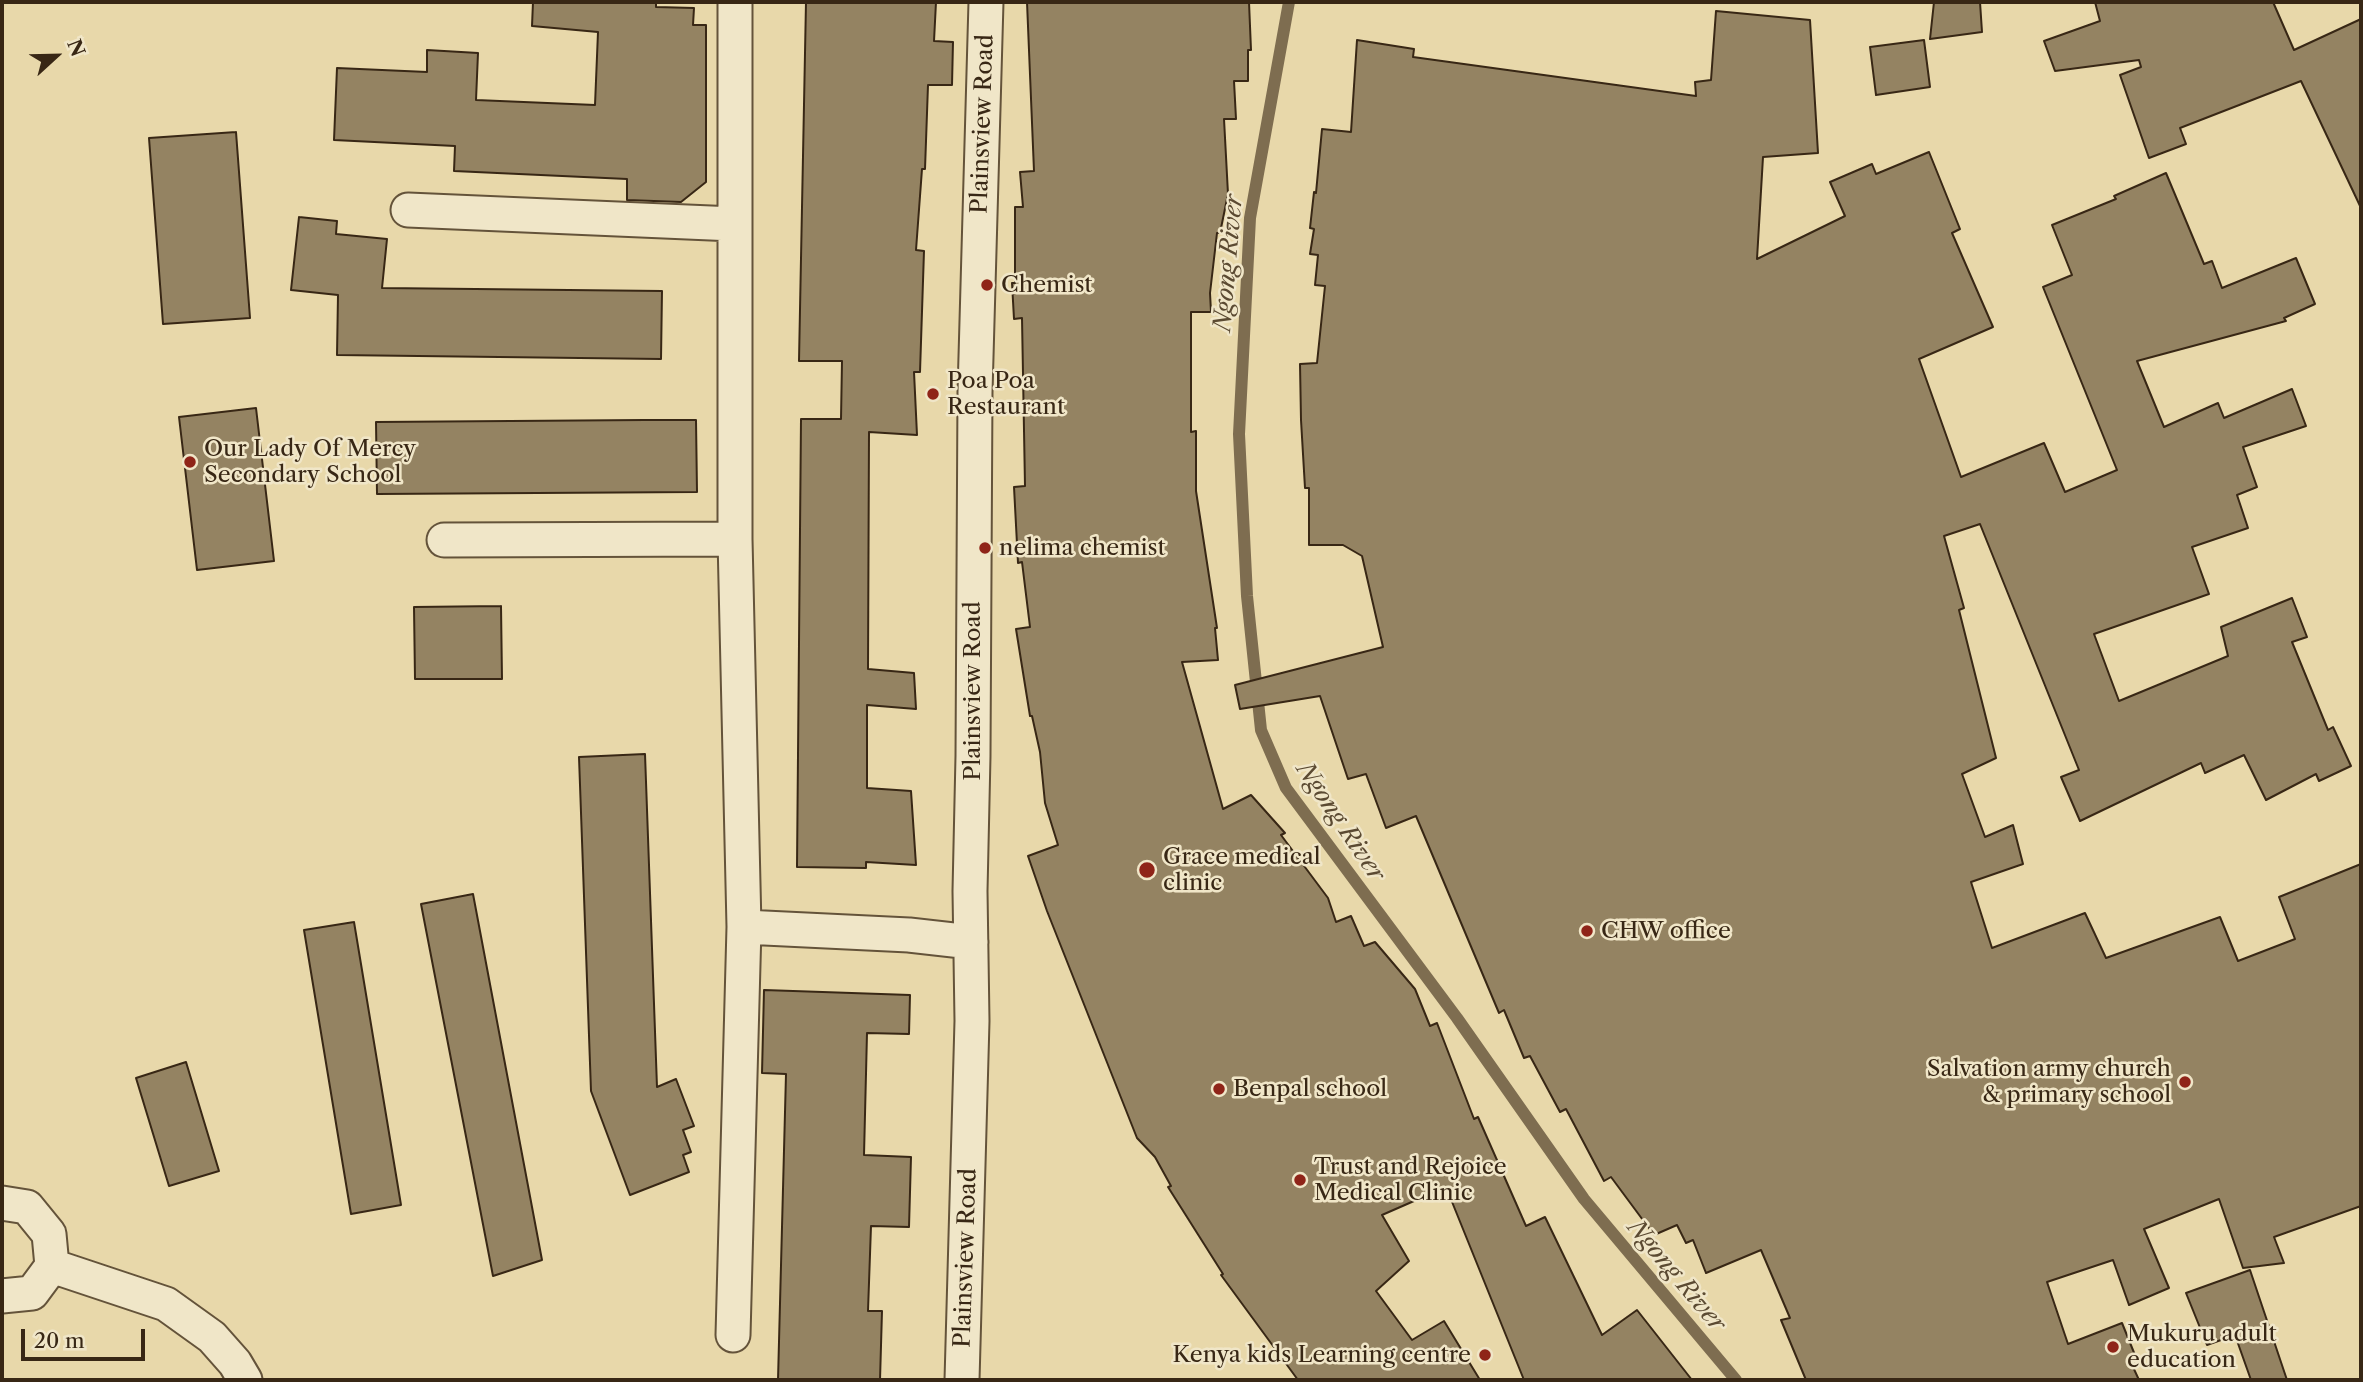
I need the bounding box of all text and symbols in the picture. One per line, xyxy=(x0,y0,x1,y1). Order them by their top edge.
north arrow xyxy=(21,21,91,91)
street label: Plainsview Road xyxy=(966,34,1000,214)
text: N xyxy=(62,36,90,60)
water label: Ngong River xyxy=(1209,193,1249,333)
place label: Chemist xyxy=(1001,271,1092,299)
marker: Chemist xyxy=(979,277,995,293)
place label: Poa Poa Restaurant xyxy=(947,367,1065,421)
marker: Poa Poa Restaurant xyxy=(925,386,941,402)
place label: Our Lady Of Mercy Secondary School xyxy=(204,435,416,489)
marker: Our Lady Of Mercy Secondary School xyxy=(182,454,198,470)
place label: nelima chemist xyxy=(999,534,1166,562)
marker: nelima chemist xyxy=(977,540,993,556)
street label: Plainsview Road xyxy=(959,601,987,781)
water label: Ngong River xyxy=(1290,757,1390,887)
place label: Grace medical clinic xyxy=(1163,843,1321,897)
marker: Grace medical clinic xyxy=(1137,860,1157,880)
place label: CHW office xyxy=(1601,917,1731,945)
marker: CHW office xyxy=(1579,923,1595,939)
place label: Salvation army church & primary school xyxy=(1927,1055,2171,1109)
marker: Salvation army church & primary school xyxy=(2177,1074,2193,1090)
place label: Benpal school xyxy=(1233,1075,1387,1103)
marker: Benpal school xyxy=(1211,1081,1227,1097)
place label: Trust and Rejoice Medical Clinic xyxy=(1314,1153,1507,1207)
street label: Plainsview Road xyxy=(949,1168,983,1348)
marker: Trust and Rejoice Medical Clinic xyxy=(1292,1172,1308,1188)
water label: Ngong River xyxy=(1621,1214,1731,1338)
scale bar xyxy=(24,1316,149,1360)
place label: Mukuru adult education xyxy=(2127,1320,2277,1374)
text: 20 m xyxy=(34,1328,85,1353)
marker: Mukuru adult education xyxy=(2105,1339,2121,1355)
place label: Kenya kids Learning centre xyxy=(1173,1341,1471,1369)
marker: Kenya kids Learning centre xyxy=(1477,1347,1493,1363)

